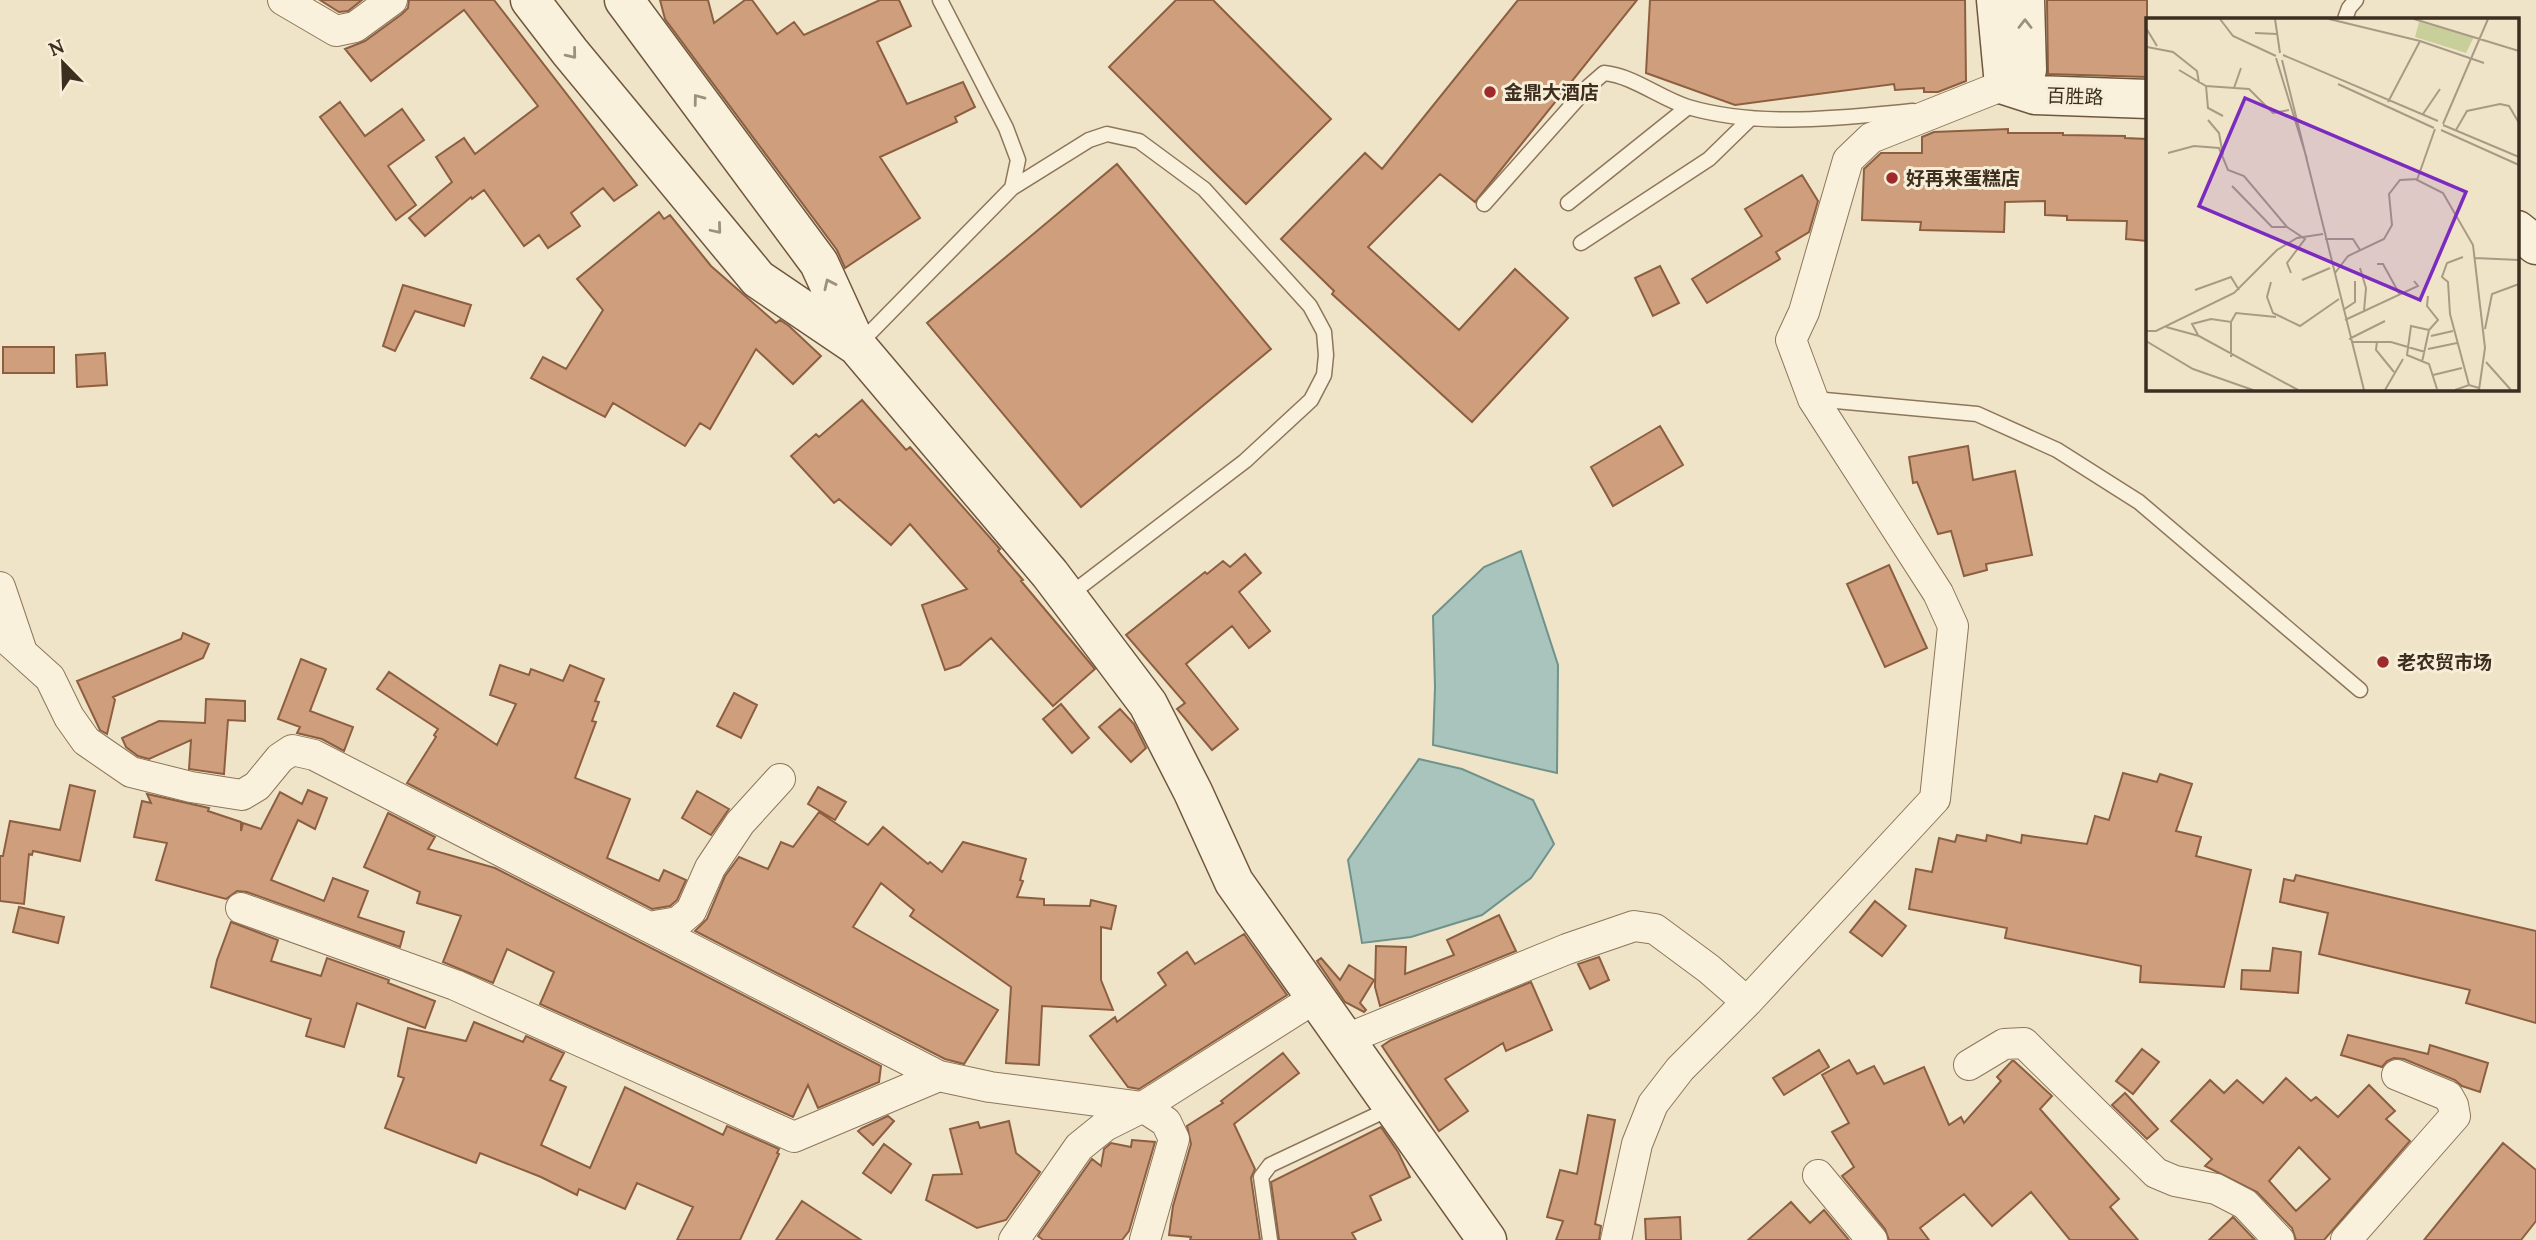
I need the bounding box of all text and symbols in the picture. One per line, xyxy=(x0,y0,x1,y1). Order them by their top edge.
one-way arrow xyxy=(2017,18,2033,29)
inset map xyxy=(2146,18,2518,390)
north arrow xyxy=(28,28,98,98)
text: N xyxy=(45,33,68,61)
one-way arrow xyxy=(564,46,577,59)
place label: 金鼎大酒店 xyxy=(1504,80,1599,104)
street label: 百胜路 xyxy=(2046,83,2104,109)
marker: 金鼎大酒店 xyxy=(1482,84,1498,100)
one-way arrow xyxy=(693,94,706,107)
place label: 好再来蛋糕店 xyxy=(1906,166,2020,190)
marker: 好再来蛋糕店 xyxy=(1884,170,1900,186)
one-way arrow xyxy=(709,221,721,234)
one-way arrow xyxy=(823,279,837,292)
place label: 老农贸市场 xyxy=(2397,650,2492,674)
marker: 老农贸市场 xyxy=(2375,654,2391,670)

